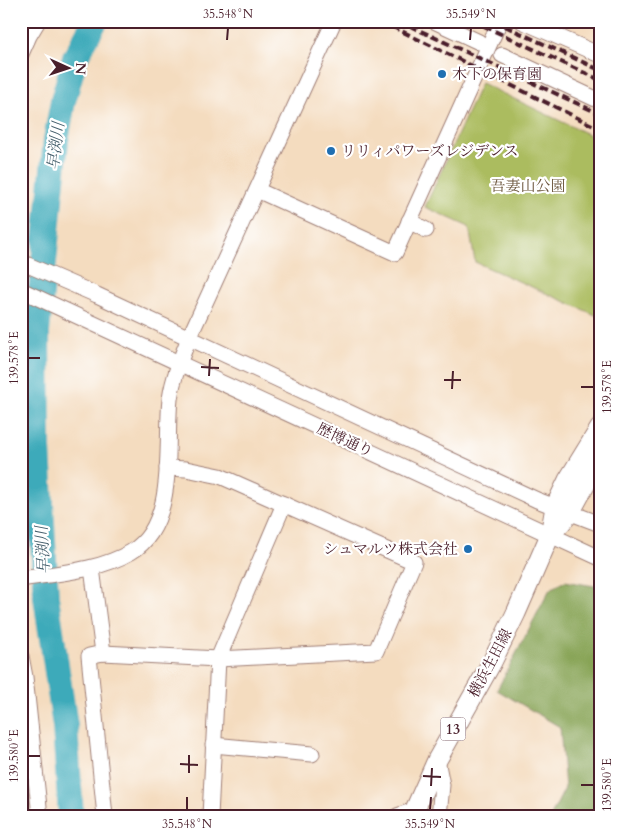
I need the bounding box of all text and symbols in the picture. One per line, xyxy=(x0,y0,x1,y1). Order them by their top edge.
text: 35.548°N xyxy=(203,6,254,22)
text: 35.549°N xyxy=(446,6,497,22)
north arrow xyxy=(42,42,92,92)
text: N xyxy=(71,62,90,75)
place label: 木下の保育園 xyxy=(452,64,542,84)
marker: 木下の保育園 xyxy=(436,68,448,80)
water label: 早渕川 xyxy=(42,119,70,171)
place label: リリィパワーズレジデンス xyxy=(341,141,519,161)
marker: リリィパワーズレジデンス xyxy=(325,145,337,157)
park label: 吾妻山公園 xyxy=(490,176,566,196)
text: 139.578°E xyxy=(6,331,22,385)
text: 139.578°E xyxy=(599,360,615,414)
street label: 歴博通り xyxy=(314,418,376,462)
water label: 早渕川 xyxy=(31,523,55,575)
place label: シュマルツ株式会社 xyxy=(323,539,458,559)
marker: シュマルツ株式会社 xyxy=(462,543,474,555)
street label: 横浜生田線 xyxy=(464,625,516,701)
road number: 13 xyxy=(440,718,466,741)
text: 139.580°E xyxy=(6,729,22,783)
text: 139.580°E xyxy=(599,758,615,812)
text: 35.548°N xyxy=(162,816,213,832)
text: 35.549°N xyxy=(405,816,456,832)

